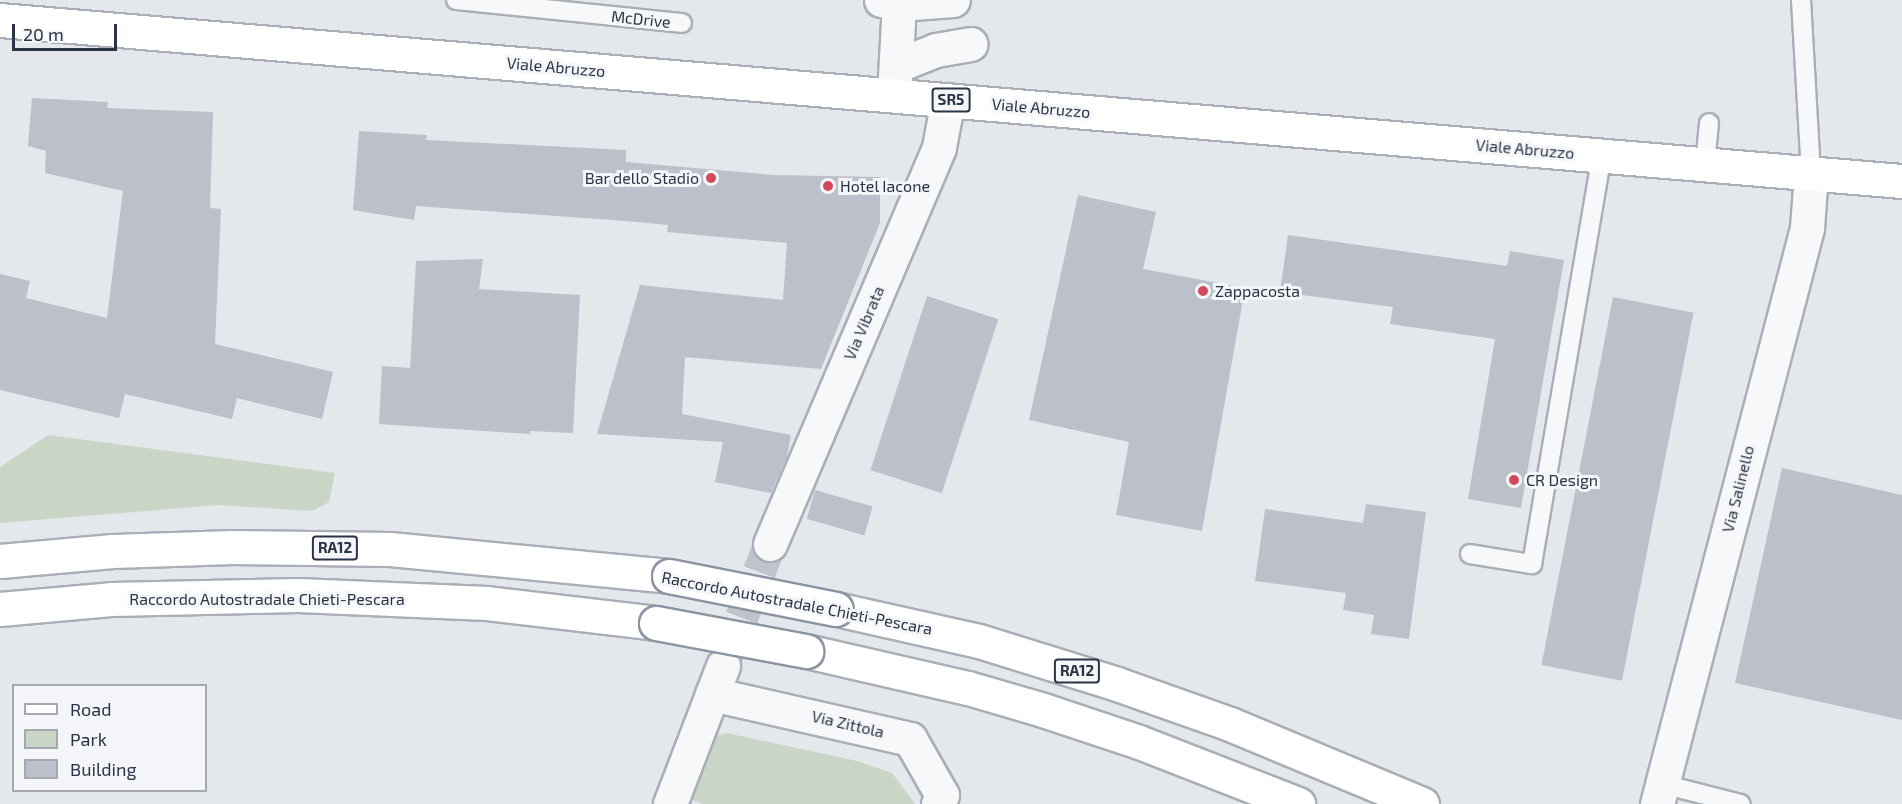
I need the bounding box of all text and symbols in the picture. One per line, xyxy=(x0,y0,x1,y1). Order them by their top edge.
street label: McDrive xyxy=(610,6,672,32)
scale bar xyxy=(15,12,120,50)
text: 20 m xyxy=(23,23,64,45)
street label: Viale Abruzzo xyxy=(506,53,606,81)
road number: SR5 xyxy=(932,88,970,112)
street label: Viale Abruzzo xyxy=(991,94,1091,122)
street label: Viale Abruzzo xyxy=(1475,135,1575,163)
place label: Bar dello Stadio xyxy=(584,168,699,188)
marker: Bar dello Stadio xyxy=(704,171,718,185)
place label: Hotel Iacone xyxy=(840,176,930,196)
marker: Hotel Iacone xyxy=(821,179,835,193)
place label: Zappacosta xyxy=(1215,281,1300,301)
street label: Via Vibrata xyxy=(840,283,888,363)
marker: Zappacosta xyxy=(1196,284,1210,298)
street label: Via Salinello xyxy=(1718,443,1758,535)
place label: CR Design xyxy=(1526,470,1598,490)
marker: CR Design xyxy=(1507,473,1521,487)
road number: RA12 xyxy=(311,536,359,560)
street label: Raccordo Autostradale Chieti-Pescara xyxy=(660,567,934,639)
street label: Raccordo Autostradale Chieti-Pescara xyxy=(129,589,405,609)
road number: RA12 xyxy=(1053,659,1101,683)
legend xyxy=(12,684,207,792)
text: Road xyxy=(70,698,111,720)
street label: Via Zittola xyxy=(810,706,886,742)
text: Park xyxy=(70,728,107,750)
text: Building xyxy=(70,758,137,780)

